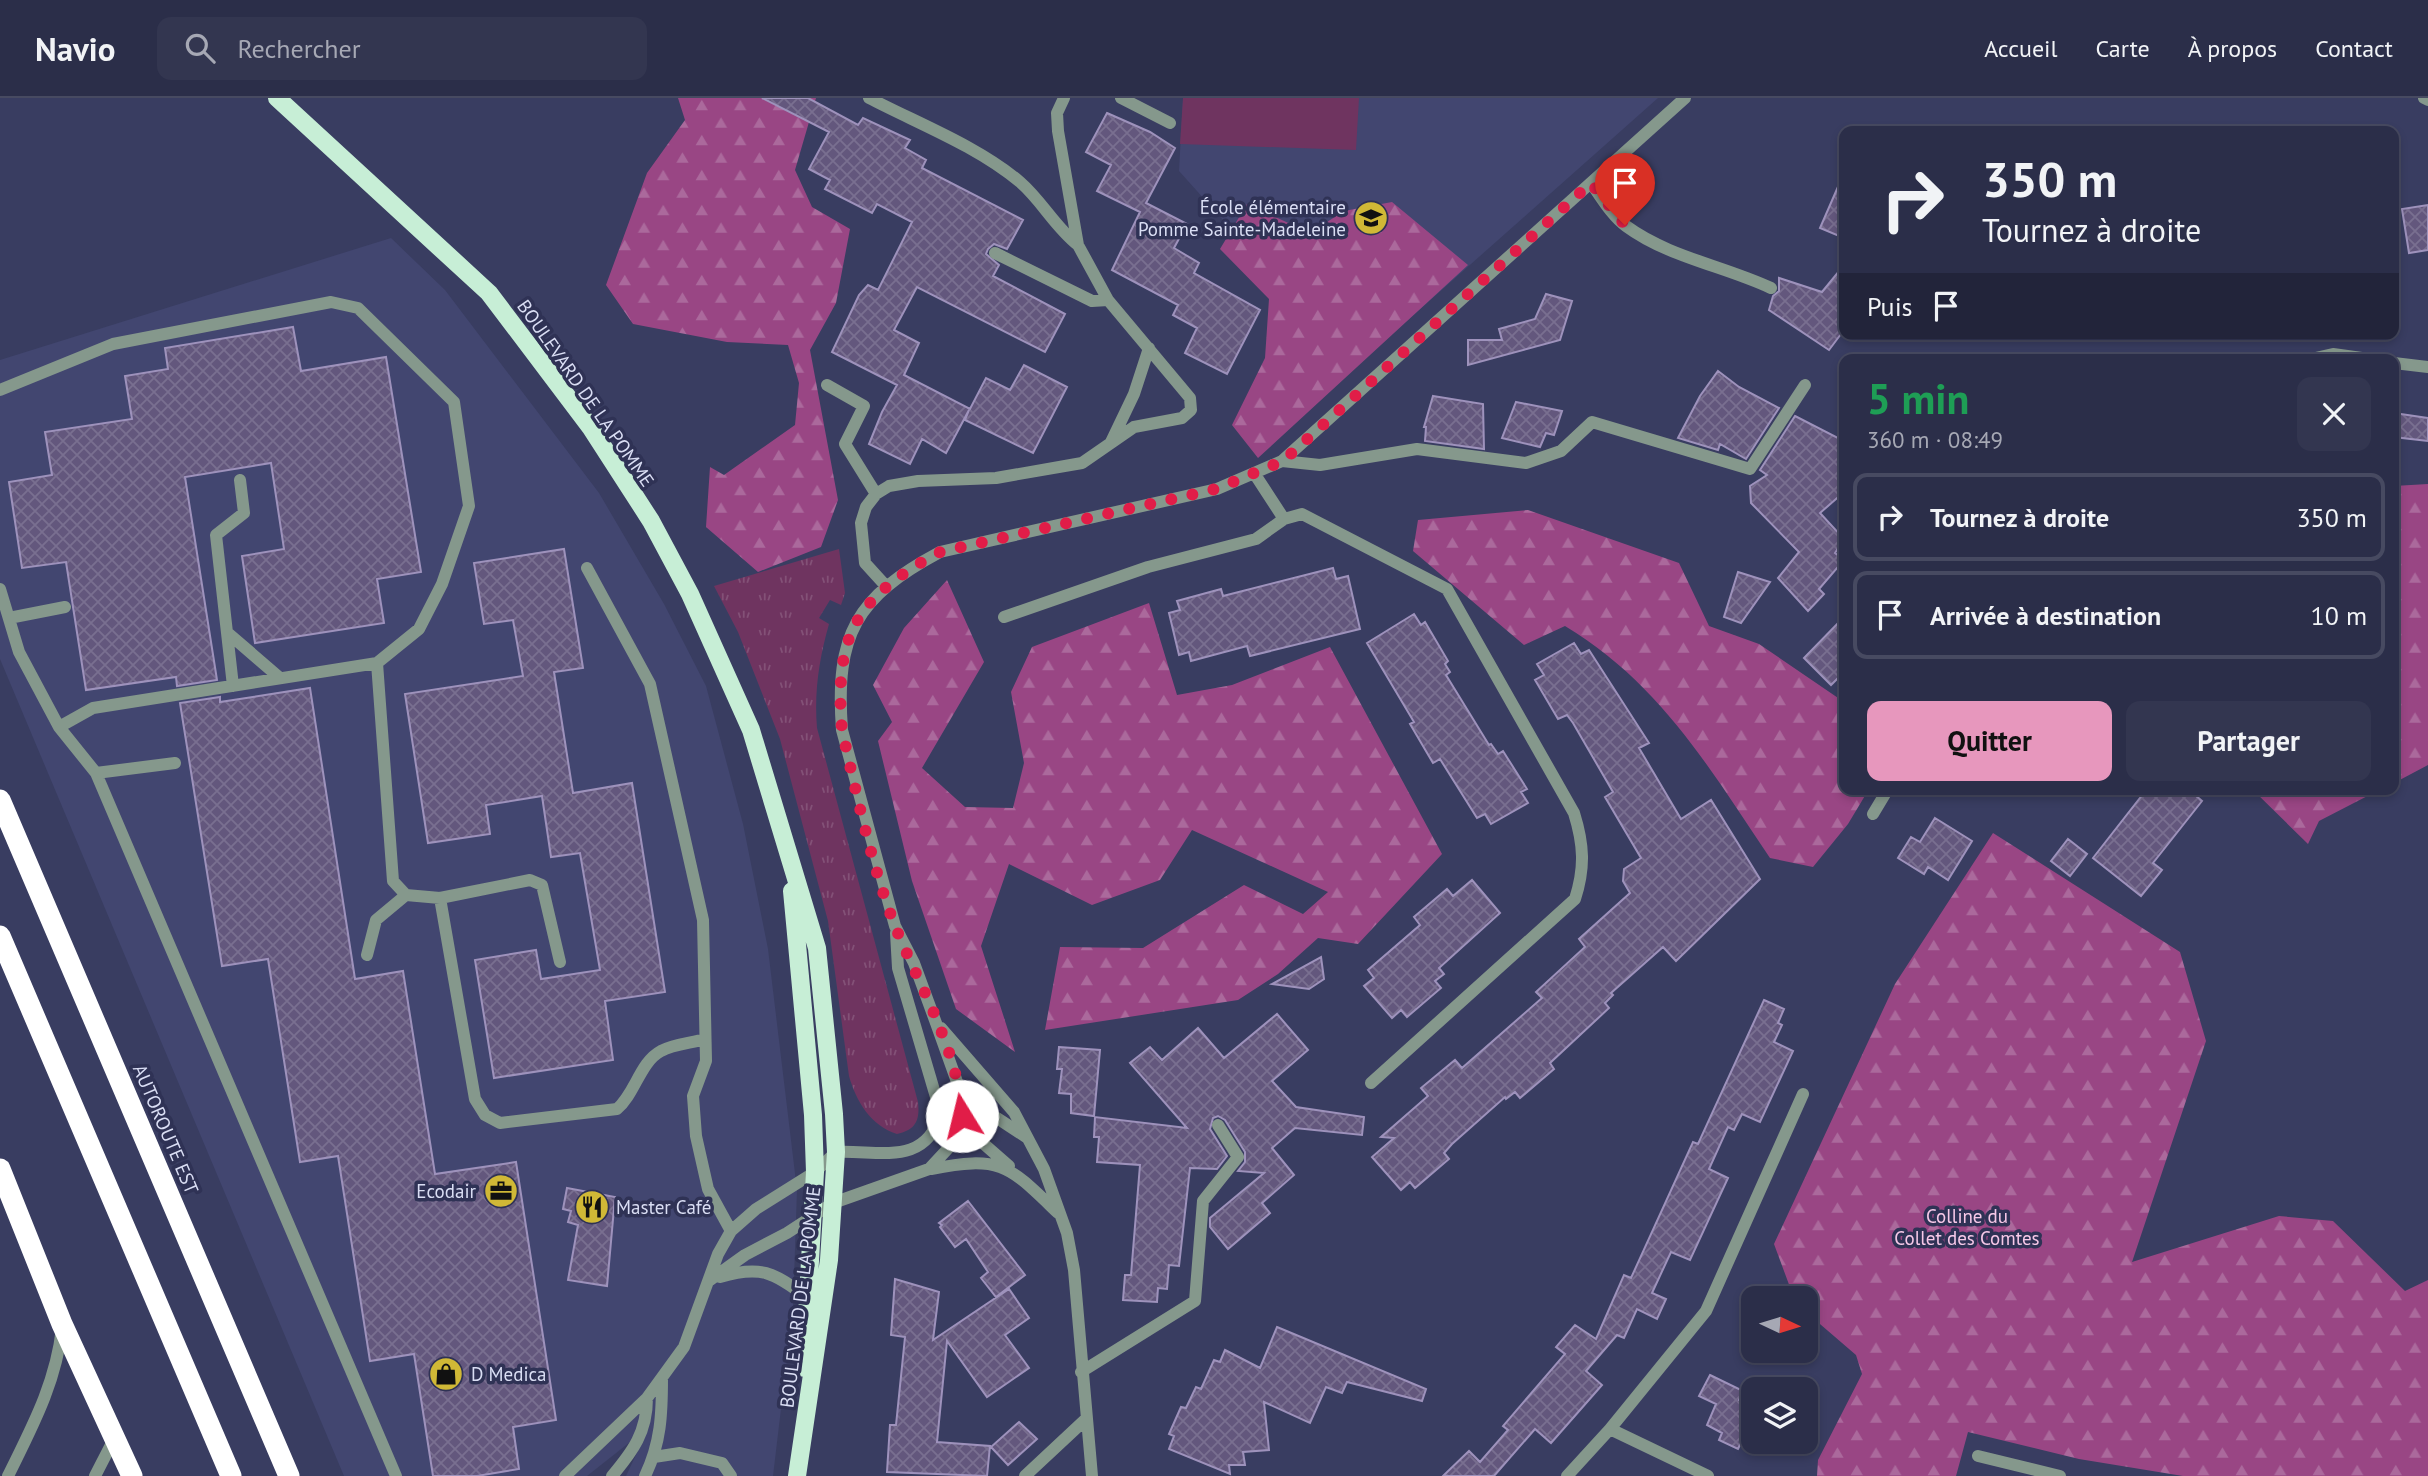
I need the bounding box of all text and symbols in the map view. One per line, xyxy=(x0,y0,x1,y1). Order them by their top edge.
search box xyxy=(157,17,647,80)
text: Navio xyxy=(35,27,115,70)
icon: search xyxy=(181,29,219,67)
text: Rechercher xyxy=(237,32,361,65)
text: Accueil xyxy=(1984,33,2058,64)
text: Carte xyxy=(2096,33,2150,64)
text: À propos xyxy=(2188,33,2277,64)
text: Contact xyxy=(2315,33,2393,64)
text: 350 m xyxy=(1982,147,2117,211)
pin xyxy=(1595,153,1655,225)
icon: right xyxy=(1867,154,1958,245)
icon: arrive xyxy=(1606,164,1644,202)
place label: École élémentaire Pomme Sainte-Madeleine xyxy=(1138,195,1346,241)
school or university icon: École élémentaire Pomme Sainte-Madeleine xyxy=(1352,199,1390,237)
text: Tournez à droite xyxy=(1982,209,2201,251)
icon: arrive xyxy=(1927,287,1965,325)
text: Puis xyxy=(1867,290,1913,323)
street label: BOULEVARD DE LA POMME xyxy=(512,295,660,491)
text: 5 min xyxy=(1867,371,1969,426)
button: close xyxy=(2297,377,2371,451)
text: 360 m · 08:49 xyxy=(1867,425,2003,454)
icon: right xyxy=(1871,498,1909,536)
text: Tournez à droite xyxy=(1930,501,2109,534)
text: 350 m xyxy=(2296,501,2367,534)
icon: arrive xyxy=(1871,596,1909,634)
text: Arrivée à destination xyxy=(1930,599,2161,632)
text: 10 m xyxy=(2311,599,2367,632)
button: Quitter xyxy=(1867,701,2112,781)
button: Partager xyxy=(2126,701,2371,781)
street label: AUTOROUTE EST xyxy=(128,1061,204,1198)
position arrow xyxy=(925,1079,999,1153)
office icon: Ecodair xyxy=(482,1172,520,1210)
place label: Ecodair xyxy=(416,1179,477,1203)
street label: BOULEVARD DE LA POMME xyxy=(775,1185,825,1409)
restaurant icon: Master Café xyxy=(573,1188,611,1226)
place label: Master Café xyxy=(616,1195,711,1219)
park label: Colline du Collet des Comtes xyxy=(1894,1204,2040,1250)
north arrow xyxy=(1741,1286,1818,1363)
map controls xyxy=(1741,1286,1818,1454)
shop icon: D Medica xyxy=(427,1355,465,1393)
place label: D Medica xyxy=(471,1362,547,1386)
button: layers xyxy=(1741,1377,1818,1454)

